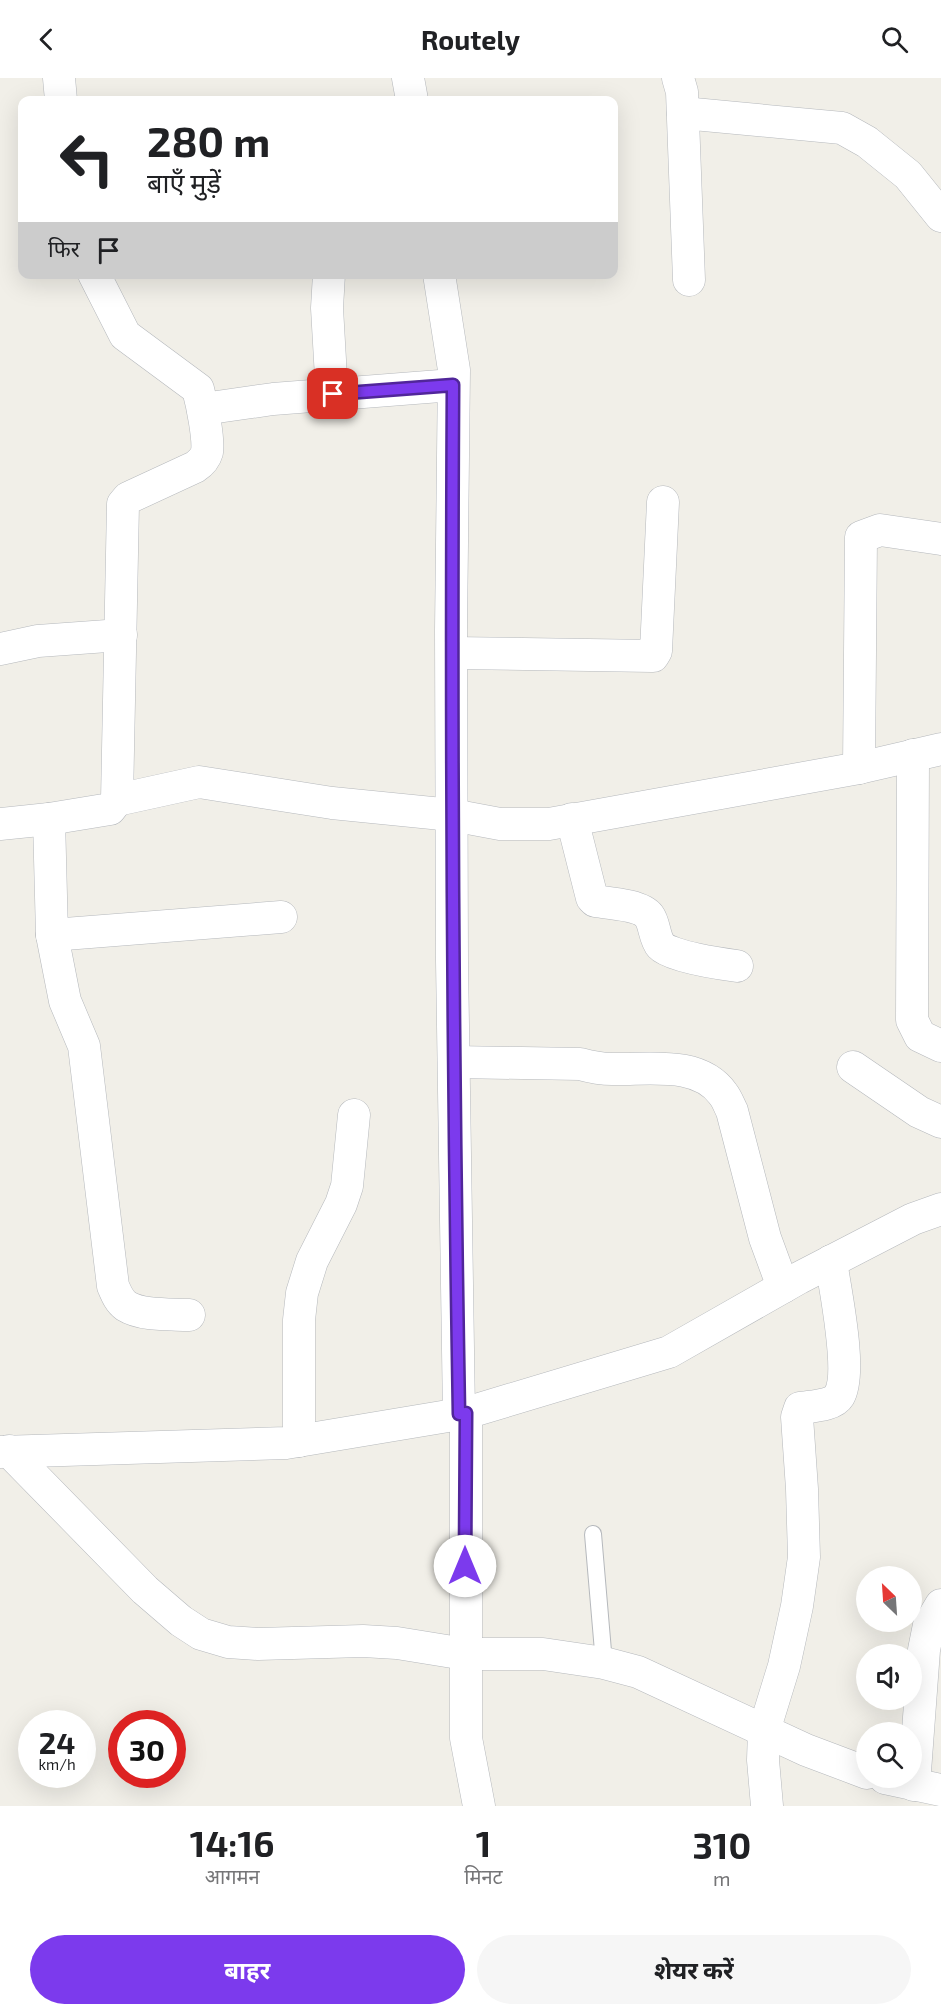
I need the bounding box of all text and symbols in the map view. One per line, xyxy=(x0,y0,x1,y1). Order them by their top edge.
icon: back xyxy=(30,23,63,56)
text: Routely xyxy=(421,23,520,55)
icon: search xyxy=(878,23,911,56)
text: 280 m xyxy=(147,115,270,165)
icon: left xyxy=(48,120,126,198)
text: बाएँ मुड़ें xyxy=(147,166,221,198)
icon: arrive xyxy=(92,234,125,267)
text: फिर xyxy=(48,235,80,261)
pin xyxy=(307,368,358,419)
icon: arrive xyxy=(316,377,349,410)
position arrow xyxy=(433,1534,497,1598)
north arrow xyxy=(856,1566,922,1632)
map controls xyxy=(856,1566,922,1788)
button: sound xyxy=(856,1644,922,1710)
speed limit sign: 30 xyxy=(108,1710,186,1788)
button: search xyxy=(856,1722,922,1788)
text: 24 xyxy=(39,1724,75,1760)
text: km/h xyxy=(38,1755,76,1773)
text: 14:16 xyxy=(190,1821,274,1864)
text: 1 xyxy=(476,1821,491,1864)
text: 310 xyxy=(692,1823,751,1866)
text: आगमन xyxy=(205,1864,260,1888)
text: मिनट xyxy=(464,1864,503,1888)
text: m xyxy=(713,1866,731,1890)
button: बाहर xyxy=(30,1935,465,2004)
button: शेयर करें xyxy=(477,1935,911,2004)

